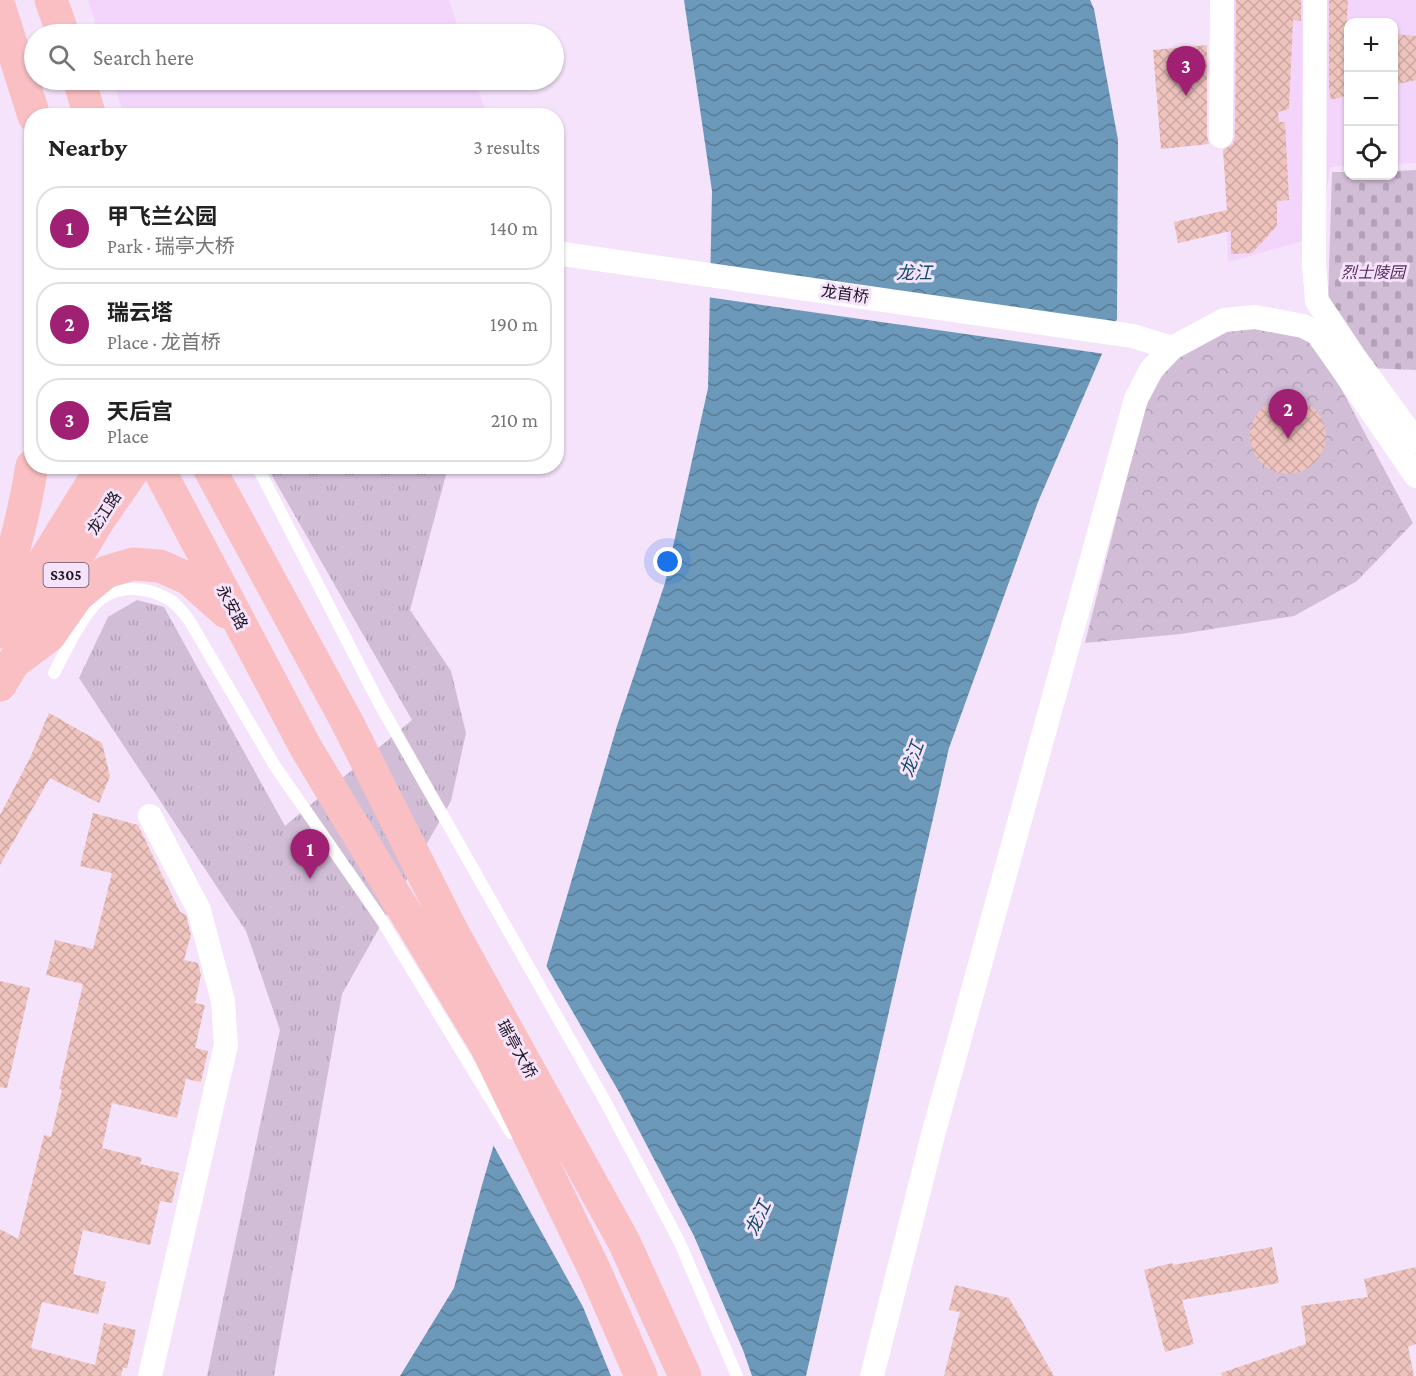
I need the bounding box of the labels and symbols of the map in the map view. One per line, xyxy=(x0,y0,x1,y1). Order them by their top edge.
pin: 3 xyxy=(1166,46,1206,96)
water label: 龙江 xyxy=(896,263,934,283)
park label: 烈士陵园 xyxy=(1341,264,1407,281)
street label: 龙首桥 xyxy=(820,282,870,306)
pin: 2 xyxy=(1268,390,1308,439)
street label: 龙江路 xyxy=(84,488,124,538)
your location xyxy=(653,547,682,576)
road number: S305 xyxy=(44,563,88,587)
street label: 永安路 xyxy=(213,582,251,632)
water label: 龙江 xyxy=(896,737,928,779)
pin: 1 xyxy=(290,830,330,879)
street label: 瑞亭大桥 xyxy=(494,1017,540,1081)
water label: 龙江 xyxy=(741,1196,776,1239)

